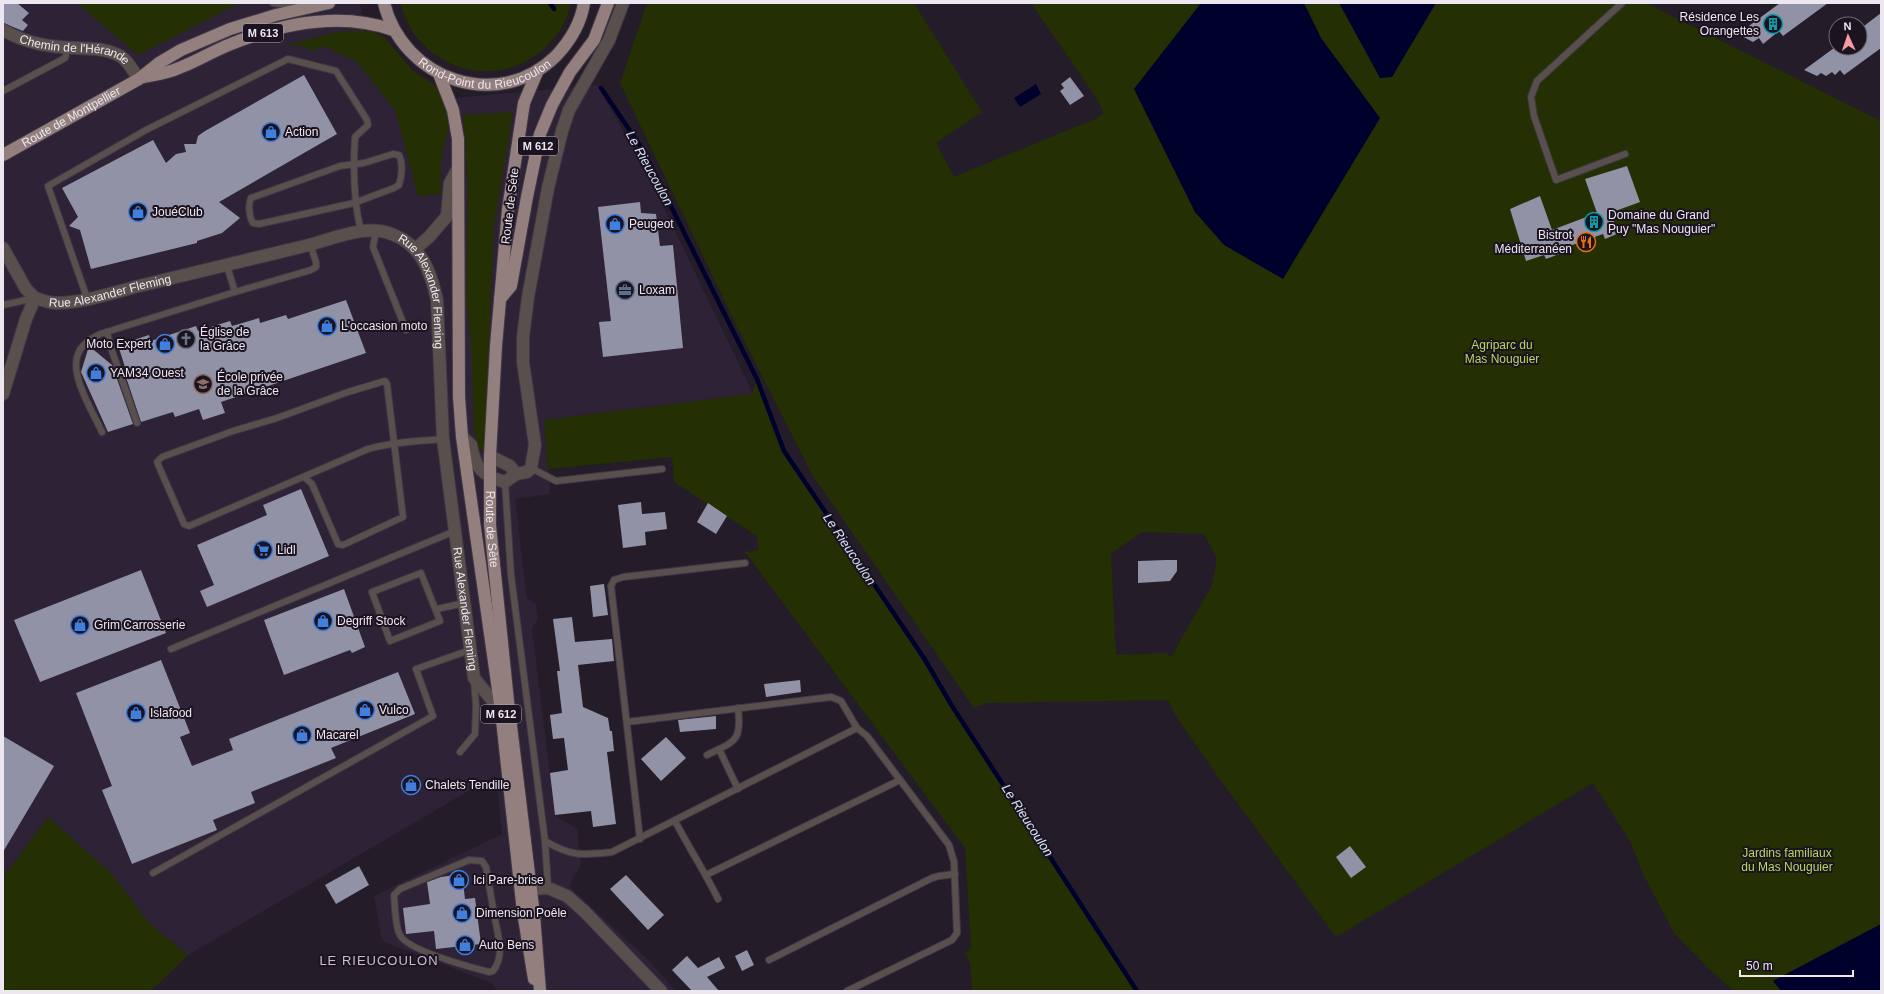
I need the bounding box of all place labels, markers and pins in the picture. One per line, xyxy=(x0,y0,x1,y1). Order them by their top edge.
place label: Résidence Les Orangettes xyxy=(1680,10,1759,38)
building icon: Résidence Les Orangettes xyxy=(1762,13,1784,35)
shop icon: Action xyxy=(260,121,282,143)
place label: Action xyxy=(285,125,318,139)
shop icon: JouéClub xyxy=(127,201,149,223)
place label: JouéClub xyxy=(152,205,203,219)
place label: Domaine du Grand Puy "Mas Nouguier" xyxy=(1608,208,1715,236)
building icon: Domaine du Grand Puy "Mas Nouguier" xyxy=(1583,211,1605,233)
shop icon: Peugeot xyxy=(604,213,626,235)
place label: Peugeot xyxy=(629,217,674,231)
place label: Bistrot Méditerranéen xyxy=(1495,228,1573,256)
restaurant icon: Bistrot Méditerranéen xyxy=(1575,231,1597,253)
office icon: Loxam xyxy=(614,279,636,301)
place label: Loxam xyxy=(639,283,675,297)
shop icon: L'occasion moto xyxy=(316,315,338,337)
place label: L'occasion moto xyxy=(341,319,428,333)
place label: Église de la Grâce xyxy=(200,324,250,353)
church icon: Église de la Grâce xyxy=(175,328,197,350)
shop icon: Moto Expert xyxy=(154,333,176,355)
place label: Moto Expert xyxy=(86,337,152,351)
shop icon: YAM34 Ouest xyxy=(85,362,107,384)
place label: YAM34 Ouest xyxy=(110,366,184,380)
place label: École privée de la Grâce xyxy=(217,369,283,398)
school or university icon: École privée de la Grâce xyxy=(192,373,214,395)
supermarket icon: Lidl xyxy=(252,539,274,561)
place label: Lidl xyxy=(277,543,296,557)
shop icon: Degriff Stock xyxy=(312,610,334,632)
shop icon: Grim Carrosserie xyxy=(69,614,91,636)
place label: Degriff Stock xyxy=(337,614,406,628)
place label: Grim Carrosserie xyxy=(94,618,186,632)
shop icon: Vulco xyxy=(354,699,376,721)
shop icon: Islafood xyxy=(125,702,147,724)
place label: Vulco xyxy=(379,703,409,717)
place label: Islafood xyxy=(150,706,192,720)
shop icon: Macarel xyxy=(291,724,313,746)
place label: Macarel xyxy=(316,728,359,742)
shop icon: Chalets Tendille xyxy=(400,774,422,796)
place label: Chalets Tendille xyxy=(425,778,510,792)
shop icon: Ici Pare-brise xyxy=(448,869,470,891)
place label: Ici Pare-brise xyxy=(473,873,544,887)
shop icon: Dimension Poêle xyxy=(451,902,473,924)
place label: Dimension Poêle xyxy=(476,906,567,920)
shop icon: Auto Bens xyxy=(454,934,476,956)
place label: Auto Bens xyxy=(479,938,534,952)

